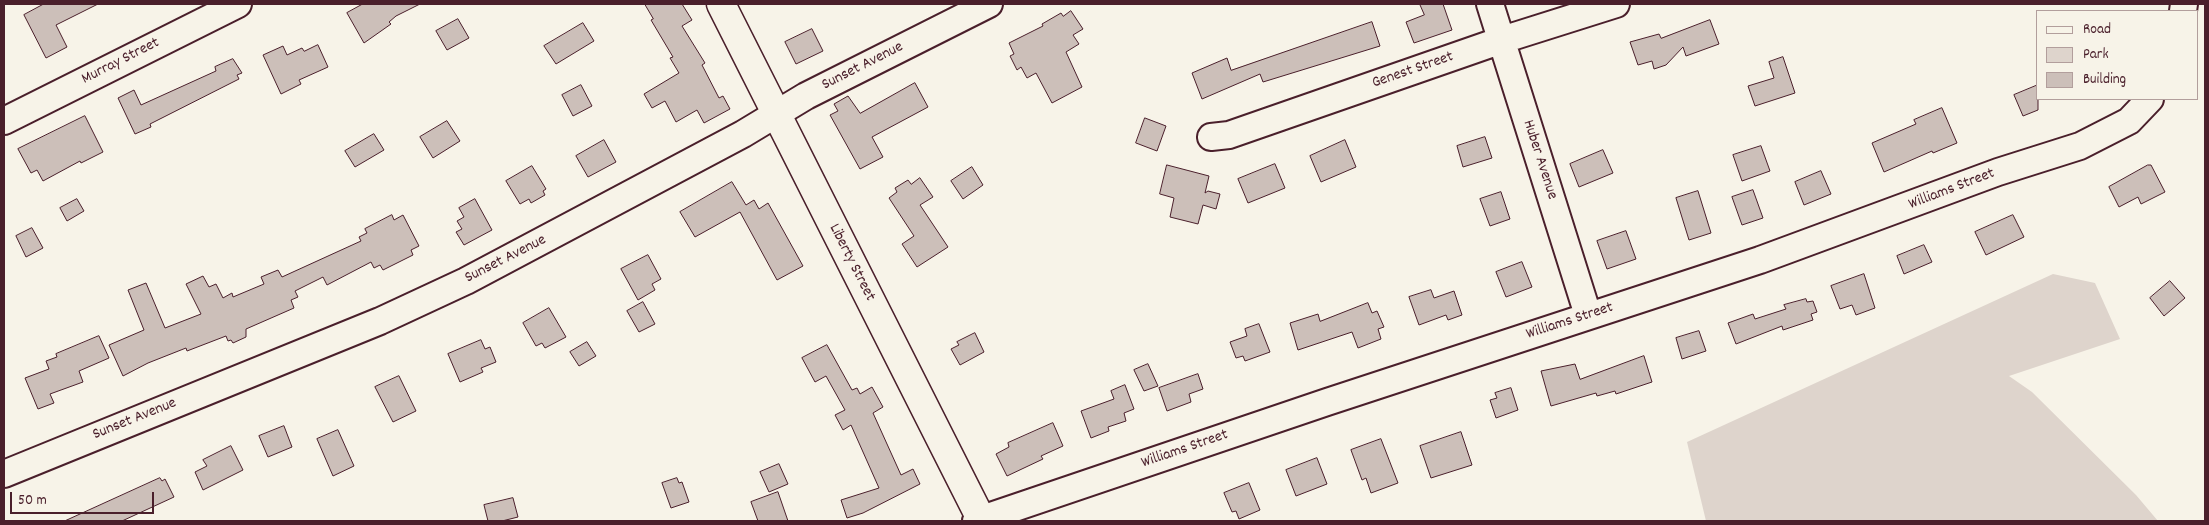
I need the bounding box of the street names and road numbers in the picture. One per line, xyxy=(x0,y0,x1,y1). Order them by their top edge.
street label: Murray Street xyxy=(79,34,163,90)
street label: Sunset Avenue xyxy=(819,38,907,96)
street label: Genest Street xyxy=(1370,48,1456,94)
street label: Huber Avenue xyxy=(1517,118,1561,202)
street label: Williams Street xyxy=(1906,165,1998,215)
street label: Liberty Street xyxy=(823,221,879,305)
street label: Sunset Avenue xyxy=(462,231,550,289)
street label: Williams Street xyxy=(1524,299,1616,345)
street label: Sunset Avenue xyxy=(90,395,180,445)
street label: Williams Street xyxy=(1139,426,1231,474)

